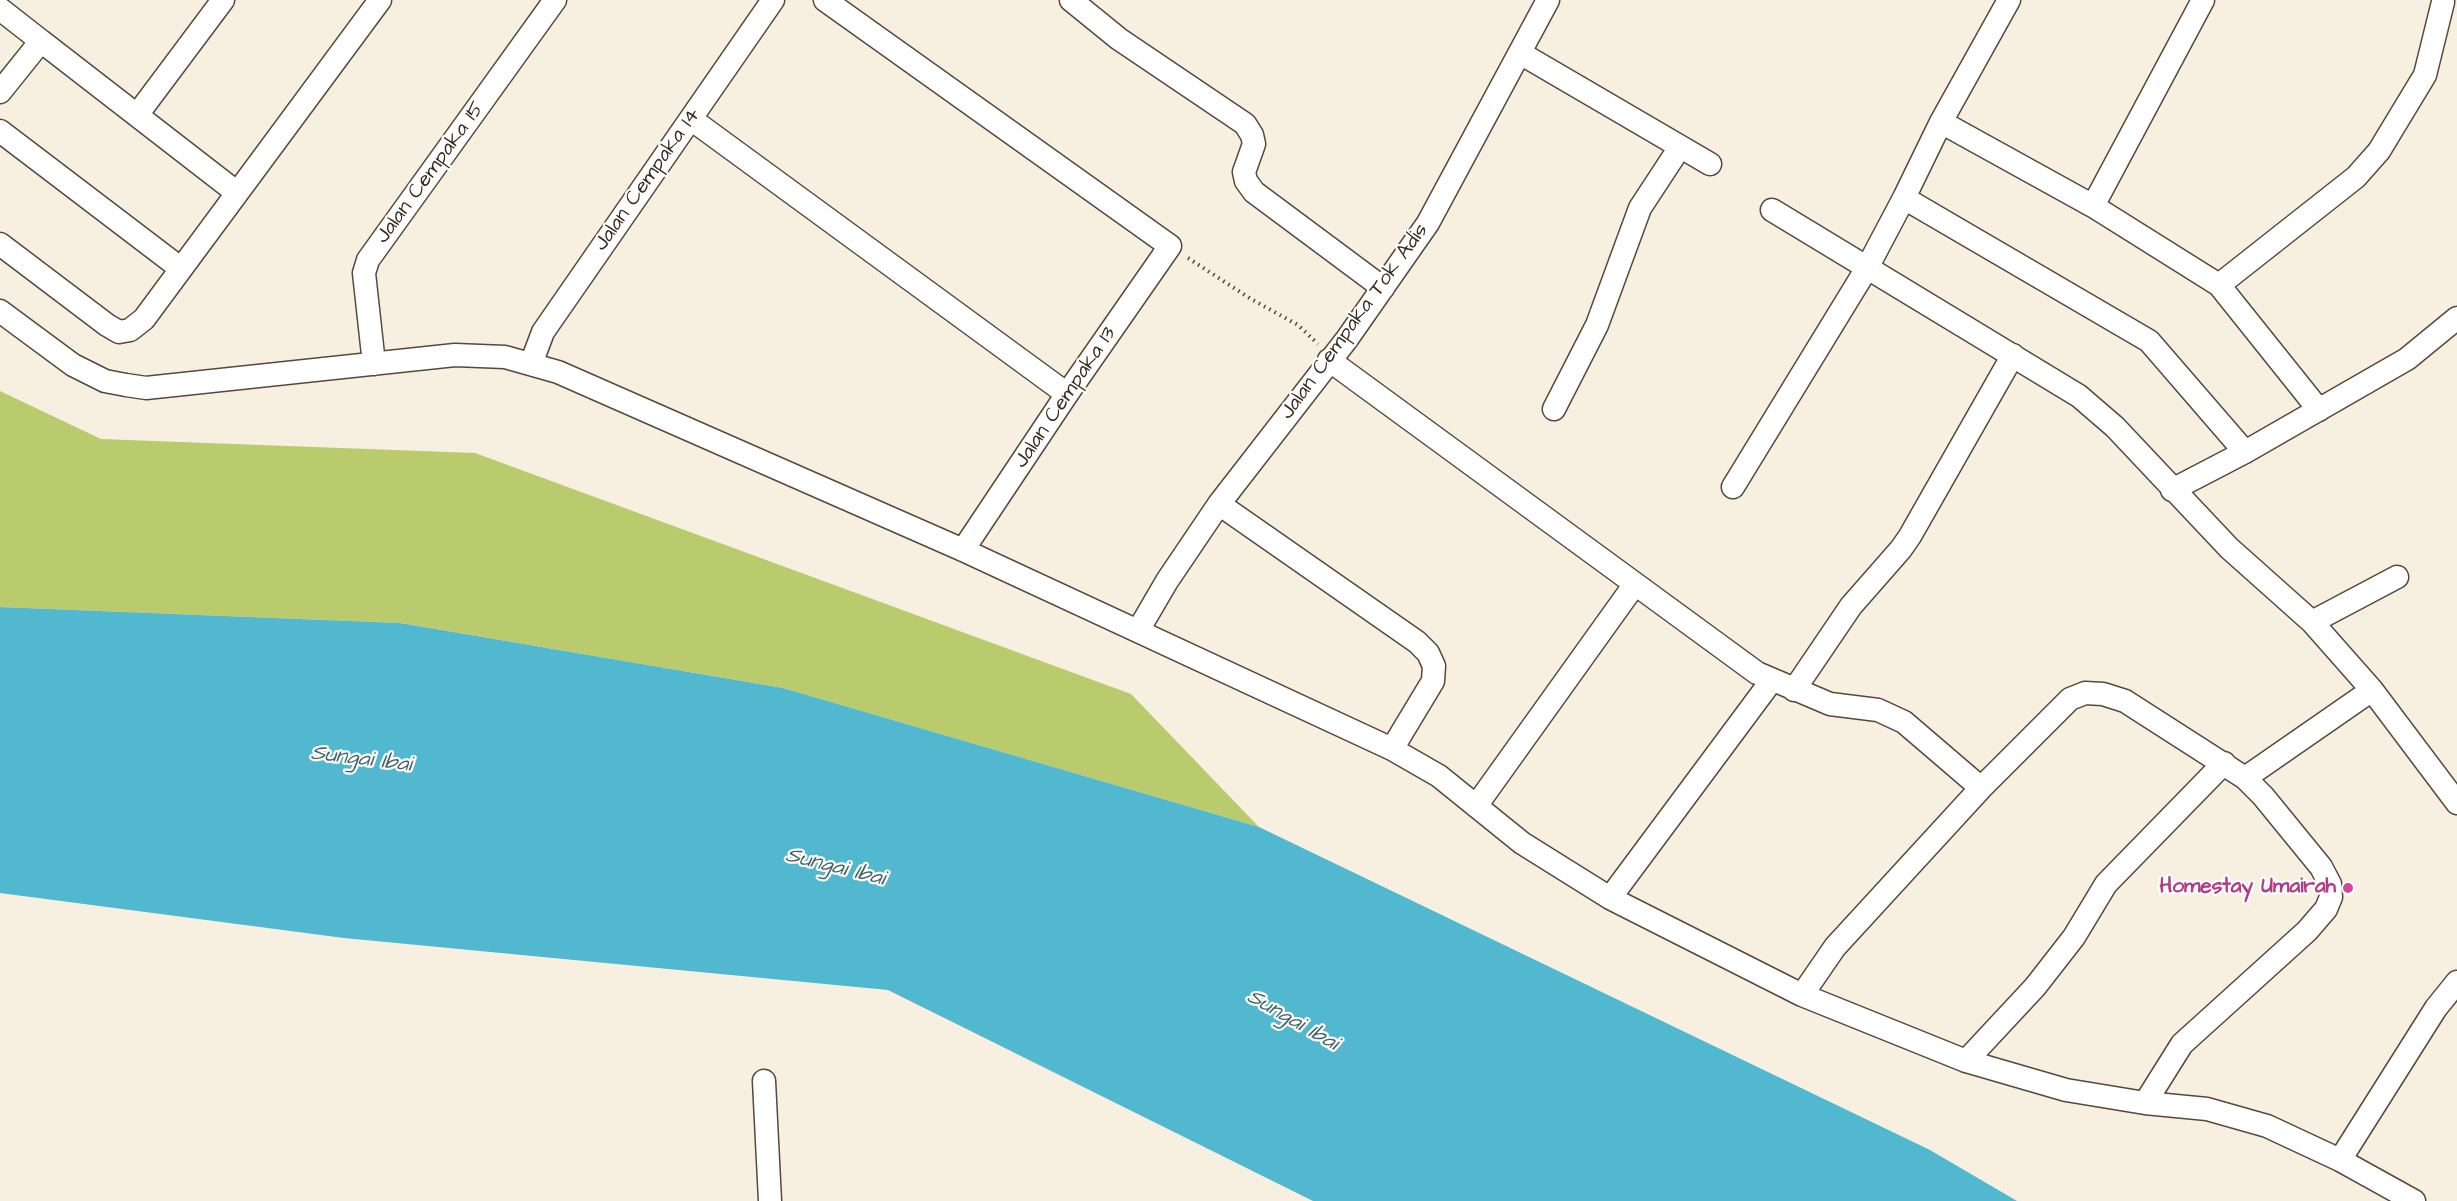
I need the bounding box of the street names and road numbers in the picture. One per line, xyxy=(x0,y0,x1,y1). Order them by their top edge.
street label: Jalan Cempaka 15 xyxy=(371,97,491,249)
street label: Jalan Cempaka 14 xyxy=(589,104,707,256)
street label: Jalan Cempaka Tok Adis xyxy=(1276,219,1434,425)
street label: Jalan Cempaka 13 xyxy=(1009,323,1123,473)

